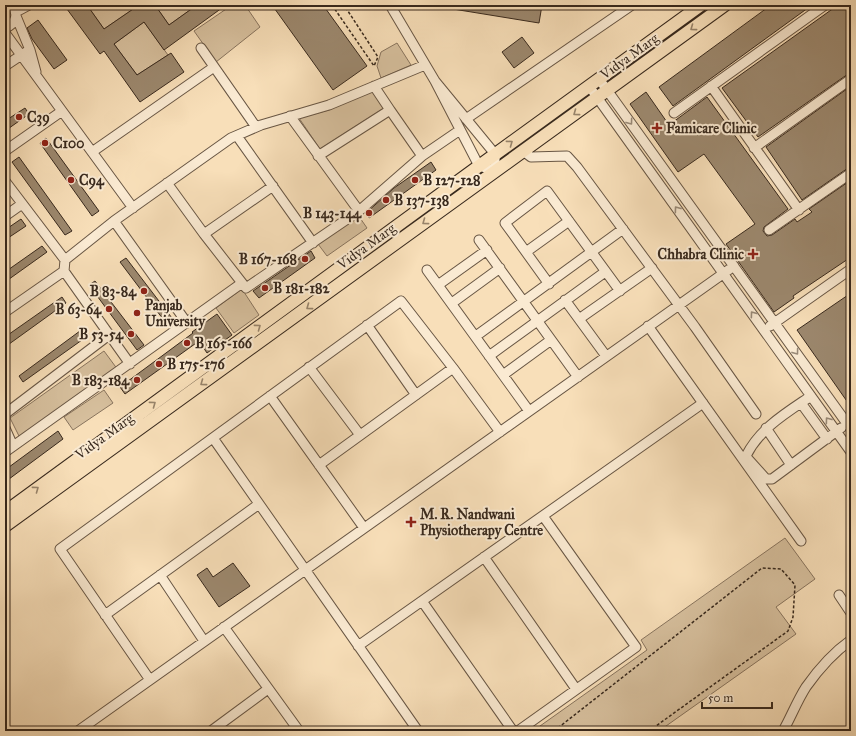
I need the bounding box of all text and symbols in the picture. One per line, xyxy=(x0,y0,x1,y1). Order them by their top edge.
one-way arrow xyxy=(691,23,698,30)
street label: Vidya Marg xyxy=(596,29,662,84)
one-way arrow xyxy=(573,108,580,115)
place label: C39 xyxy=(27,109,50,127)
marker: C39 xyxy=(14,112,24,122)
one-way arrow xyxy=(625,118,633,125)
place label: Famicare Clinic xyxy=(666,120,757,137)
marker: Famicare Clinic xyxy=(651,122,663,134)
place label: C100 xyxy=(53,135,84,152)
marker: C100 xyxy=(40,138,50,148)
one-way arrow xyxy=(505,141,512,148)
place label: C94 xyxy=(79,172,105,190)
place label: B 127-128 xyxy=(423,172,480,189)
marker: C94 xyxy=(66,175,76,185)
marker: B 127-128 xyxy=(410,175,420,185)
place label: B 137-138 xyxy=(394,192,449,210)
marker: B 137-138 xyxy=(381,195,391,205)
place label: B 143-144 xyxy=(303,205,362,223)
one-way arrow xyxy=(675,206,682,213)
marker: B 143-144 xyxy=(364,208,374,218)
one-way arrow xyxy=(422,217,429,225)
street label: Vidya Marg xyxy=(333,219,399,274)
place label: Chhabra Clinic xyxy=(658,246,744,263)
marker: Chhabra Clinic xyxy=(747,248,759,260)
place label: B 167-168 xyxy=(239,251,297,268)
marker: B 167-168 xyxy=(300,254,310,264)
place label: B 181-182 xyxy=(273,280,330,297)
place label: B 83-84 xyxy=(90,283,137,301)
marker: B 181-182 xyxy=(260,283,270,293)
marker: B 83-84 xyxy=(139,286,149,296)
place label: Panjab University xyxy=(145,297,206,331)
place label: B 63-64 xyxy=(55,301,102,319)
one-way arrow xyxy=(306,302,313,309)
marker: B 63-64 xyxy=(104,304,114,314)
marker: Panjab University xyxy=(132,308,142,318)
one-way arrow xyxy=(751,312,758,319)
one-way arrow xyxy=(253,325,260,332)
place label: B 53-54 xyxy=(79,326,124,344)
marker: B 53-54 xyxy=(126,329,136,339)
place label: B 165-166 xyxy=(195,335,253,352)
marker: B 165-166 xyxy=(182,338,192,348)
one-way arrow xyxy=(791,348,798,355)
place label: B 175-176 xyxy=(167,356,225,373)
marker: B 175-176 xyxy=(154,359,164,369)
place label: B 183-184 xyxy=(72,372,130,390)
marker: B 183-184 xyxy=(132,375,142,385)
one-way arrow xyxy=(201,378,208,385)
one-way arrow xyxy=(148,402,155,409)
street label: Vidya Marg xyxy=(71,409,137,464)
one-way arrow xyxy=(825,417,833,424)
one-way arrow xyxy=(32,487,39,494)
place label: M. R. Nandwani Physiotherapy Centre xyxy=(420,506,543,540)
marker: M. R. Nandwani Physiotherapy Centre xyxy=(405,516,417,528)
scale bar xyxy=(702,684,772,710)
text: 50 m xyxy=(708,691,733,705)

